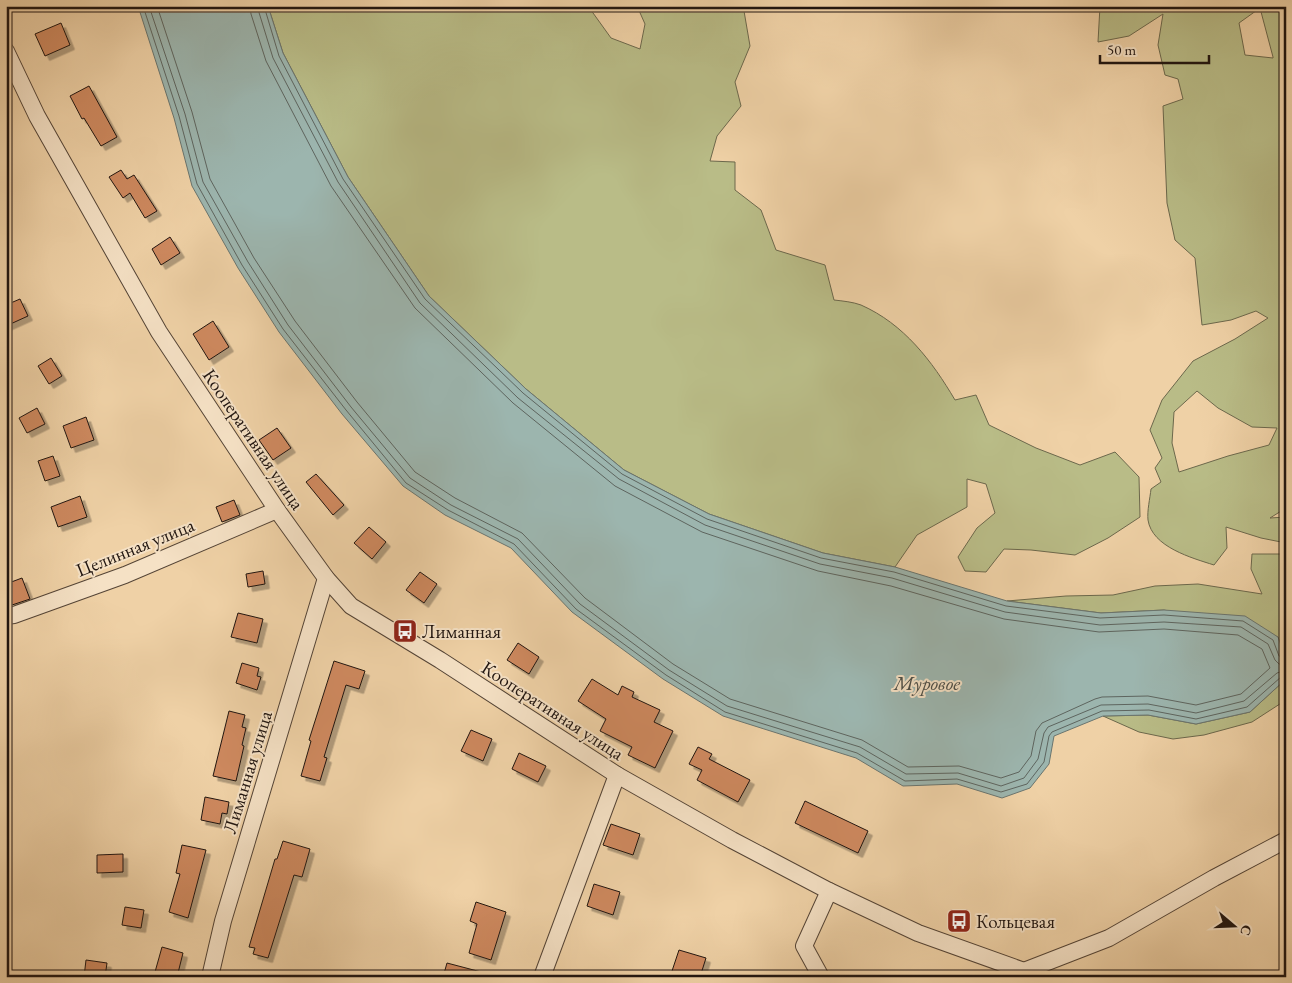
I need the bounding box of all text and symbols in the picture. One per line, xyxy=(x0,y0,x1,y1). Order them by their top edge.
scale bar xyxy=(1100,32,1208,64)
text: 50 m xyxy=(1107,40,1136,59)
street label: Кооперативная улица xyxy=(197,364,310,515)
street label: Целинная улица xyxy=(72,512,198,583)
bus stop icon: Лиманная xyxy=(392,618,418,644)
place label: Лиманная xyxy=(422,619,501,644)
street label: Кооперативная улица xyxy=(477,655,629,766)
water label: Муровое xyxy=(893,670,960,696)
street label: Лиманная улица xyxy=(217,707,278,837)
north arrow xyxy=(1210,900,1260,950)
bus stop icon: Кольцевая xyxy=(946,908,972,934)
place label: Кольцевая xyxy=(976,909,1055,934)
text: С xyxy=(1236,923,1256,938)

